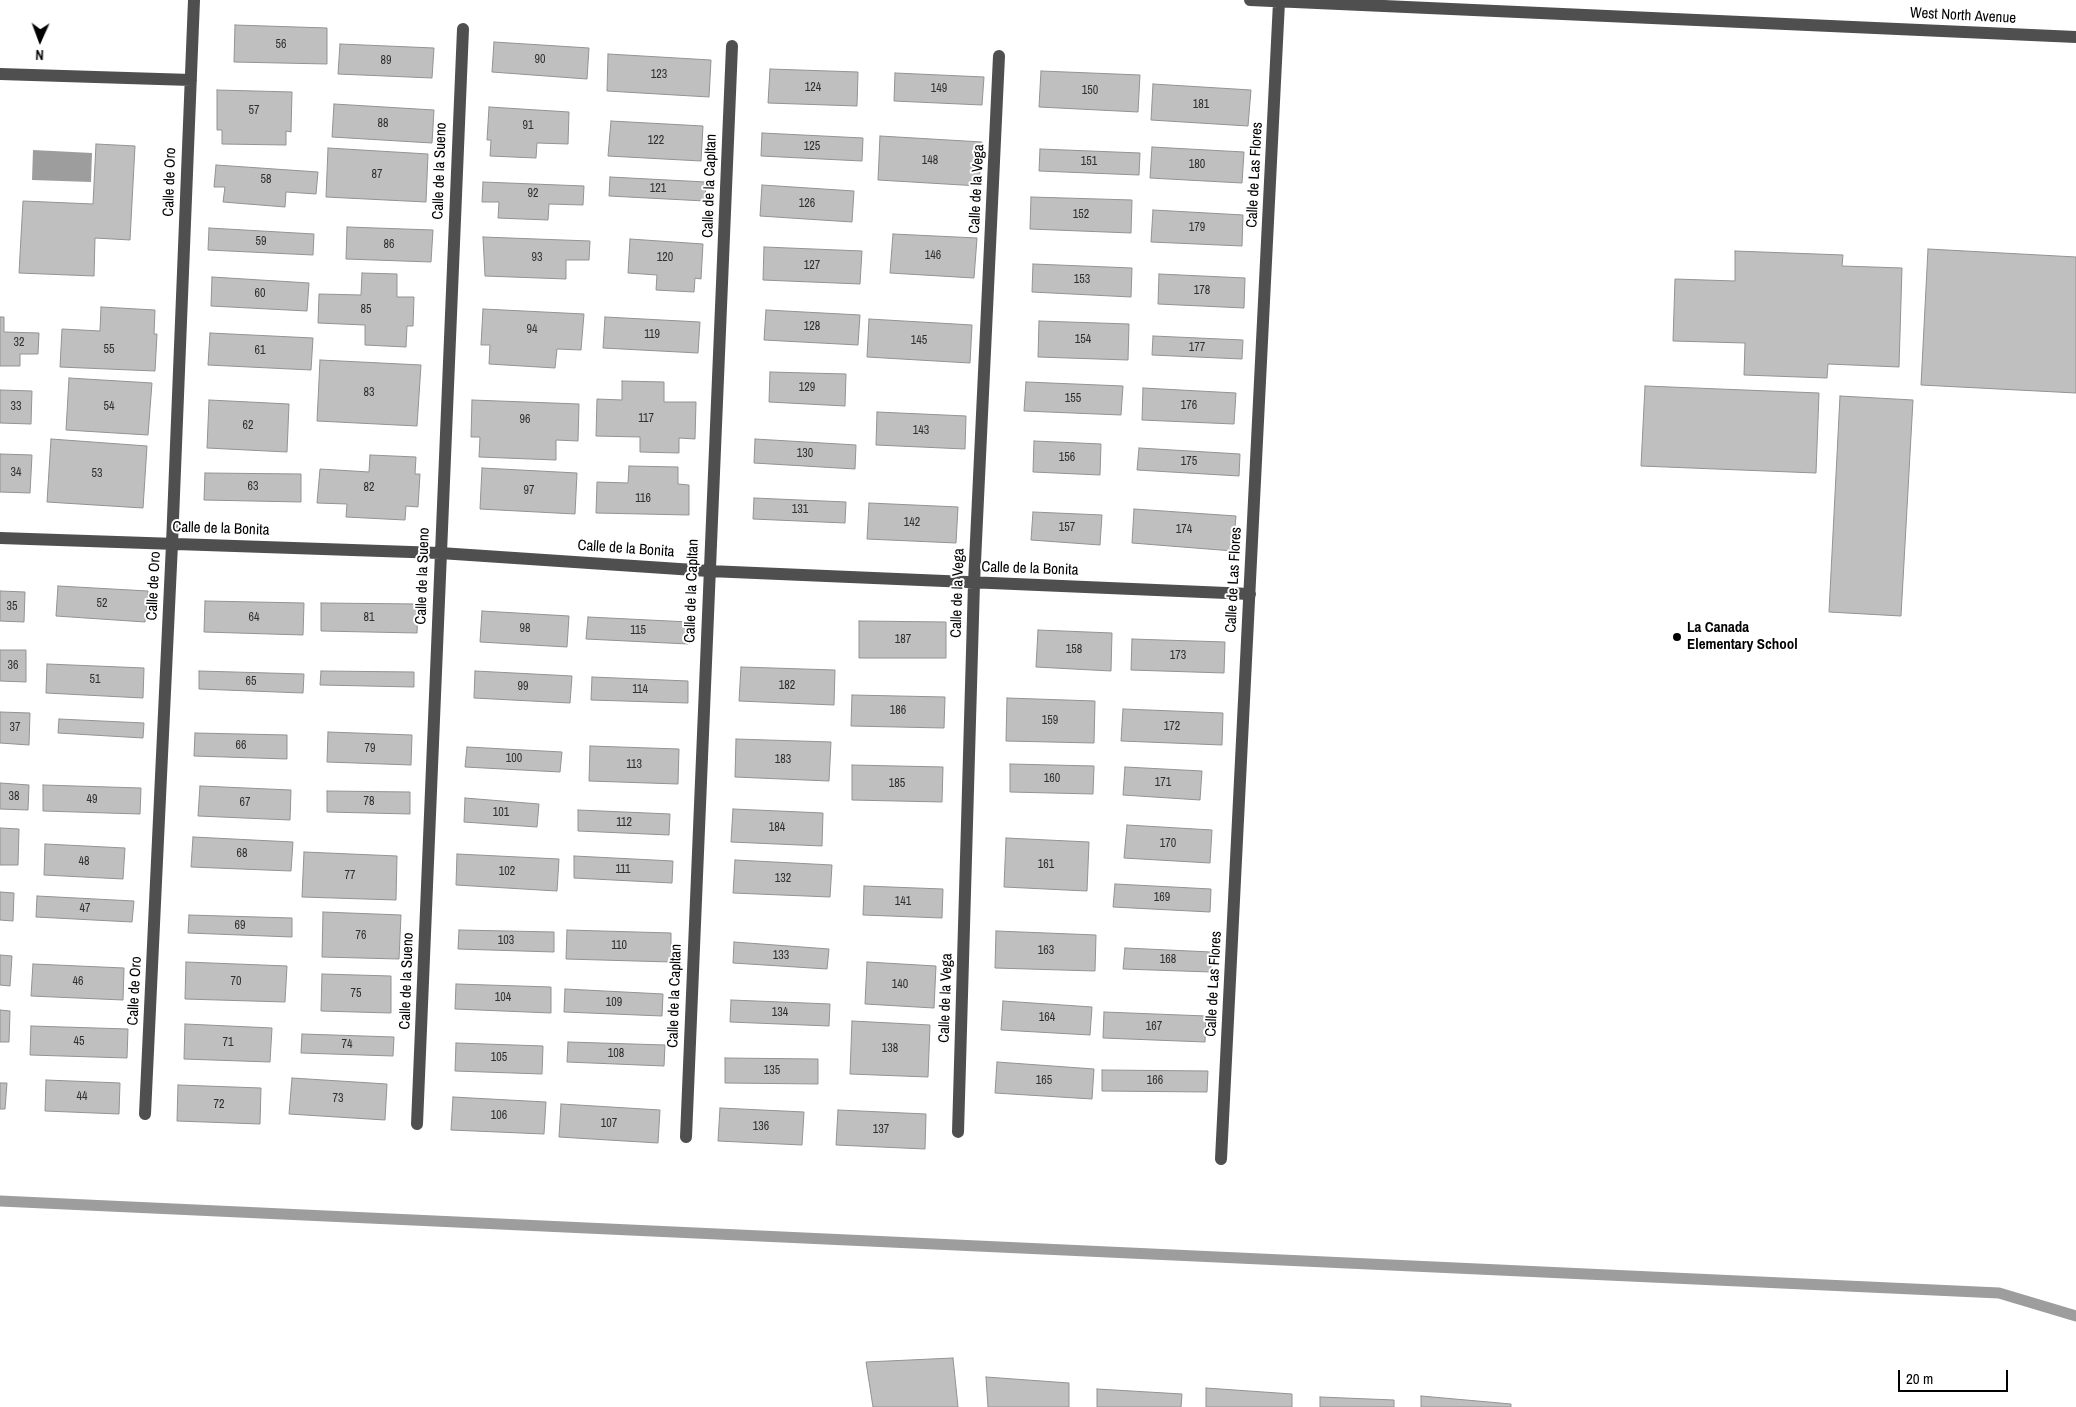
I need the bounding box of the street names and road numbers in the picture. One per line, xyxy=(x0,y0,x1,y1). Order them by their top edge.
street label: West North Avenue xyxy=(1909,4,2017,28)
street label: Calle de la Sueno xyxy=(429,122,451,220)
street label: Calle de Las Flores xyxy=(1243,122,1267,228)
street label: Calle de la Capltan xyxy=(699,134,721,238)
street label: Calle de la Vega xyxy=(966,144,988,234)
street label: Calle de Oro xyxy=(160,147,180,217)
street label: Calle de la Bonita xyxy=(172,518,270,540)
street label: Calle de la Sueno xyxy=(412,527,434,625)
street label: Calle de Las Flores xyxy=(1222,527,1246,633)
street label: Calle de la Bonita xyxy=(577,537,675,561)
street label: Calle de la Capltan xyxy=(681,539,703,643)
street label: Calle de la Vega xyxy=(947,548,969,638)
street label: Calle de Oro xyxy=(143,551,165,621)
street label: Calle de la Bonita xyxy=(981,558,1079,580)
street label: Calle de Las Flores xyxy=(1202,931,1226,1037)
street label: Calle de la Sueno xyxy=(396,932,418,1030)
street label: Calle de la Capltan xyxy=(664,944,686,1048)
street label: Calle de la Vega xyxy=(935,953,957,1043)
street label: Calle de Oro xyxy=(124,956,146,1026)

